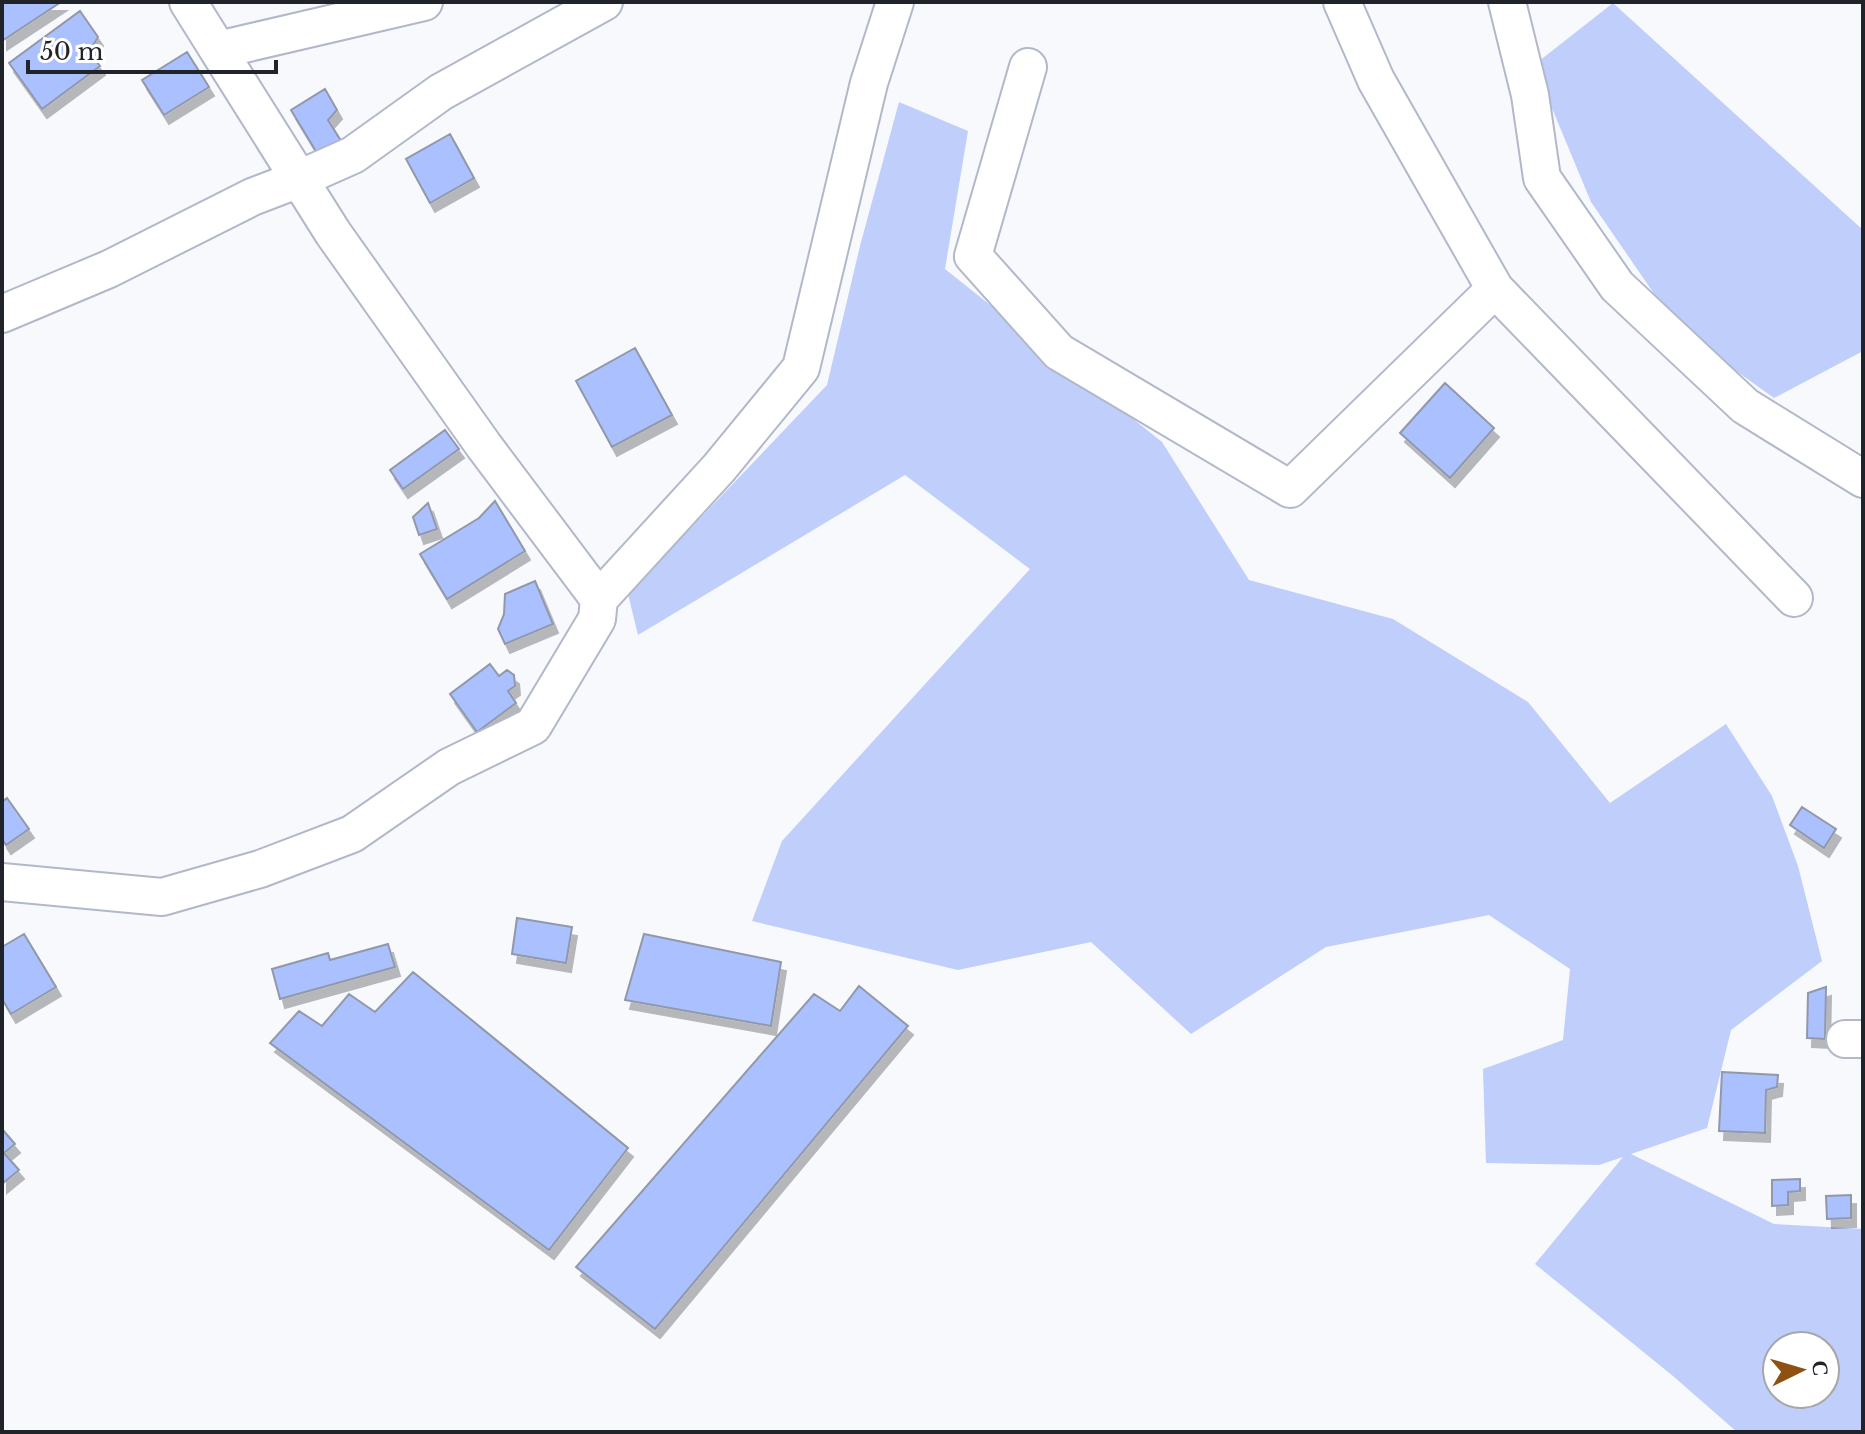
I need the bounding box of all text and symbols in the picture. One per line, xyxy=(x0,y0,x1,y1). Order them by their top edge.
scale bar xyxy=(28,24,276,74)
text: 50 m xyxy=(40,37,104,66)
north arrow xyxy=(1761,1330,1841,1410)
text: С xyxy=(1806,1359,1835,1377)

